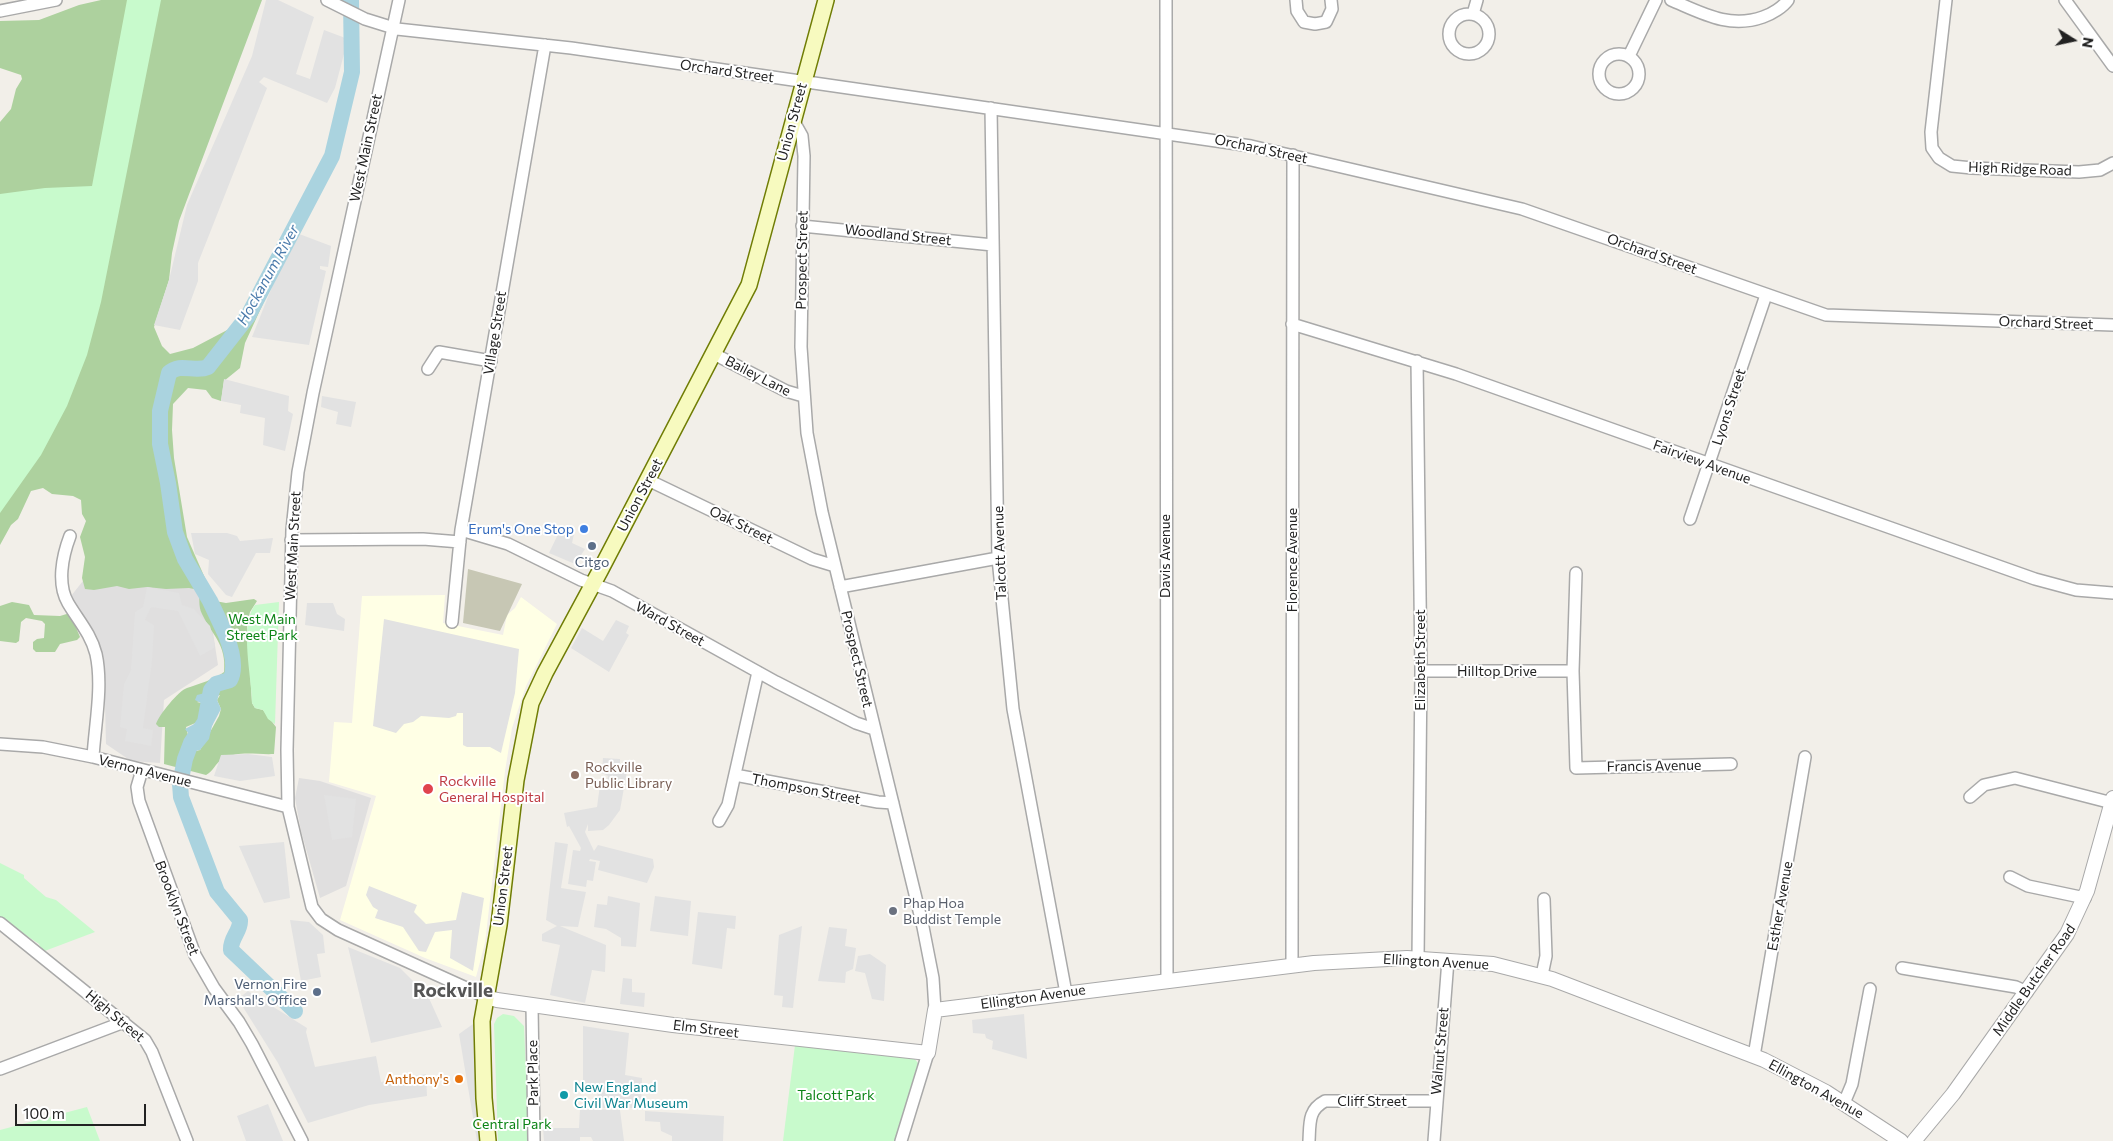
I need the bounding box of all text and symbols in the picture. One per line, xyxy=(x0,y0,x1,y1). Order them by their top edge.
north arrow xyxy=(2048,15,2098,65)
text: N xyxy=(2079,36,2098,49)
street label: Orchard Street xyxy=(679,56,775,86)
street label: Union Street xyxy=(773,81,811,163)
street label: West Main Street xyxy=(346,93,386,203)
street label: Orchard Street xyxy=(1213,131,1309,167)
street label: High Ridge Road xyxy=(1968,159,2072,179)
street label: Prospect Street xyxy=(793,210,811,310)
street label: Woodland Street xyxy=(844,221,952,249)
water label: Hockanum River xyxy=(233,222,303,328)
street label: Orchard Street xyxy=(1605,230,1699,278)
street label: Village Street xyxy=(480,290,510,376)
street label: Orchard Street xyxy=(1998,313,2094,333)
street label: Bailey Lane xyxy=(722,352,794,400)
street label: Lyons Street xyxy=(1709,367,1749,447)
street label: Fairview Avenue xyxy=(1651,437,1753,487)
street label: Union Street xyxy=(614,456,666,534)
street label: West Main Street xyxy=(282,491,304,601)
street label: Oak Street xyxy=(706,502,776,548)
street label: Talcott Avenue xyxy=(990,505,1010,601)
street label: Florence Avenue xyxy=(1284,508,1300,612)
street label: Davis Avenue xyxy=(1157,514,1173,598)
place label: Erum's One Stop xyxy=(468,521,574,537)
marker: Erum's One Stop xyxy=(578,523,590,535)
marker: Citgo xyxy=(586,540,598,552)
place label: Citgo xyxy=(575,554,609,570)
street label: Ward Street xyxy=(632,598,708,650)
street label: Prospect Street xyxy=(838,609,876,709)
street label: Elizabeth Street xyxy=(1412,609,1428,711)
park label: West Main Street Park xyxy=(226,611,298,644)
street label: Hilltop Drive xyxy=(1457,663,1537,679)
street label: Vernon Avenue xyxy=(97,751,193,791)
street label: Francis Avenue xyxy=(1606,757,1702,775)
place label: Rockville Public Library xyxy=(585,759,672,792)
marker: Rockville Public Library xyxy=(569,769,581,781)
street label: Thompson Street xyxy=(750,770,862,808)
place label: Rockville General Hospital xyxy=(439,773,545,806)
marker: Rockville General Hospital xyxy=(421,782,435,796)
street label: Union Street xyxy=(490,845,516,927)
street label: Brooklyn Street xyxy=(151,858,203,958)
street label: Esther Avenue xyxy=(1764,860,1796,952)
place label: Phap Hoa Buddist Temple xyxy=(903,895,1001,928)
marker: Phap Hoa Buddist Temple xyxy=(887,905,899,917)
street label: Middle Butcher Road xyxy=(1989,921,2079,1039)
street label: Ellington Avenue xyxy=(1383,951,1489,973)
place label: Vernon Fire Marshal's Office xyxy=(204,976,307,1009)
district label: Rockville xyxy=(413,980,493,1002)
street label: Ellington Avenue xyxy=(979,981,1087,1013)
street label: High Street xyxy=(82,986,148,1046)
marker: Vernon Fire Marshal's Office xyxy=(311,986,323,998)
street label: Walnut Street xyxy=(1428,1006,1452,1096)
street label: Elm Street xyxy=(672,1017,740,1041)
street label: Park Place xyxy=(524,1040,542,1106)
street label: Ellington Avenue xyxy=(1766,1056,1866,1122)
place label: Anthony's xyxy=(385,1071,449,1087)
marker: Anthony's xyxy=(453,1073,465,1085)
place label: New England Civil War Museum xyxy=(574,1079,688,1112)
park label: Talcott Park xyxy=(797,1087,875,1103)
marker: New England Civil War Museum xyxy=(558,1089,570,1101)
street label: Cliff Street xyxy=(1337,1093,1407,1109)
scale bar xyxy=(18,1094,149,1126)
text: 100 m xyxy=(23,1104,65,1122)
park label: Central Park xyxy=(472,1116,552,1132)

